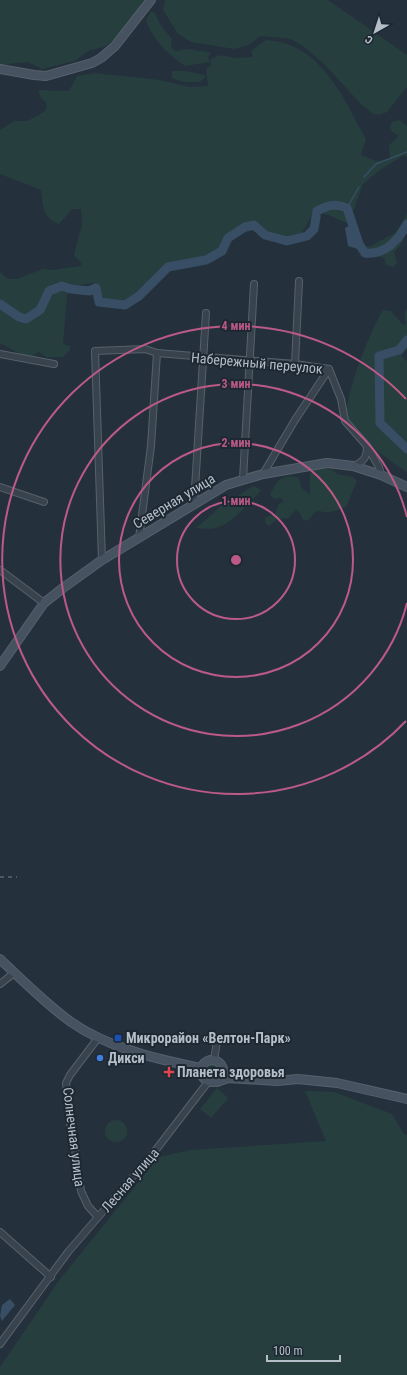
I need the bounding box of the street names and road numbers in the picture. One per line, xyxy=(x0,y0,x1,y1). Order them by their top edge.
street label: Набережный переулок xyxy=(191,349,324,377)
street label: Северная улица xyxy=(130,470,218,532)
street label: Солнечная улица xyxy=(60,1086,88,1188)
street label: Лесная улица xyxy=(98,1145,162,1215)

